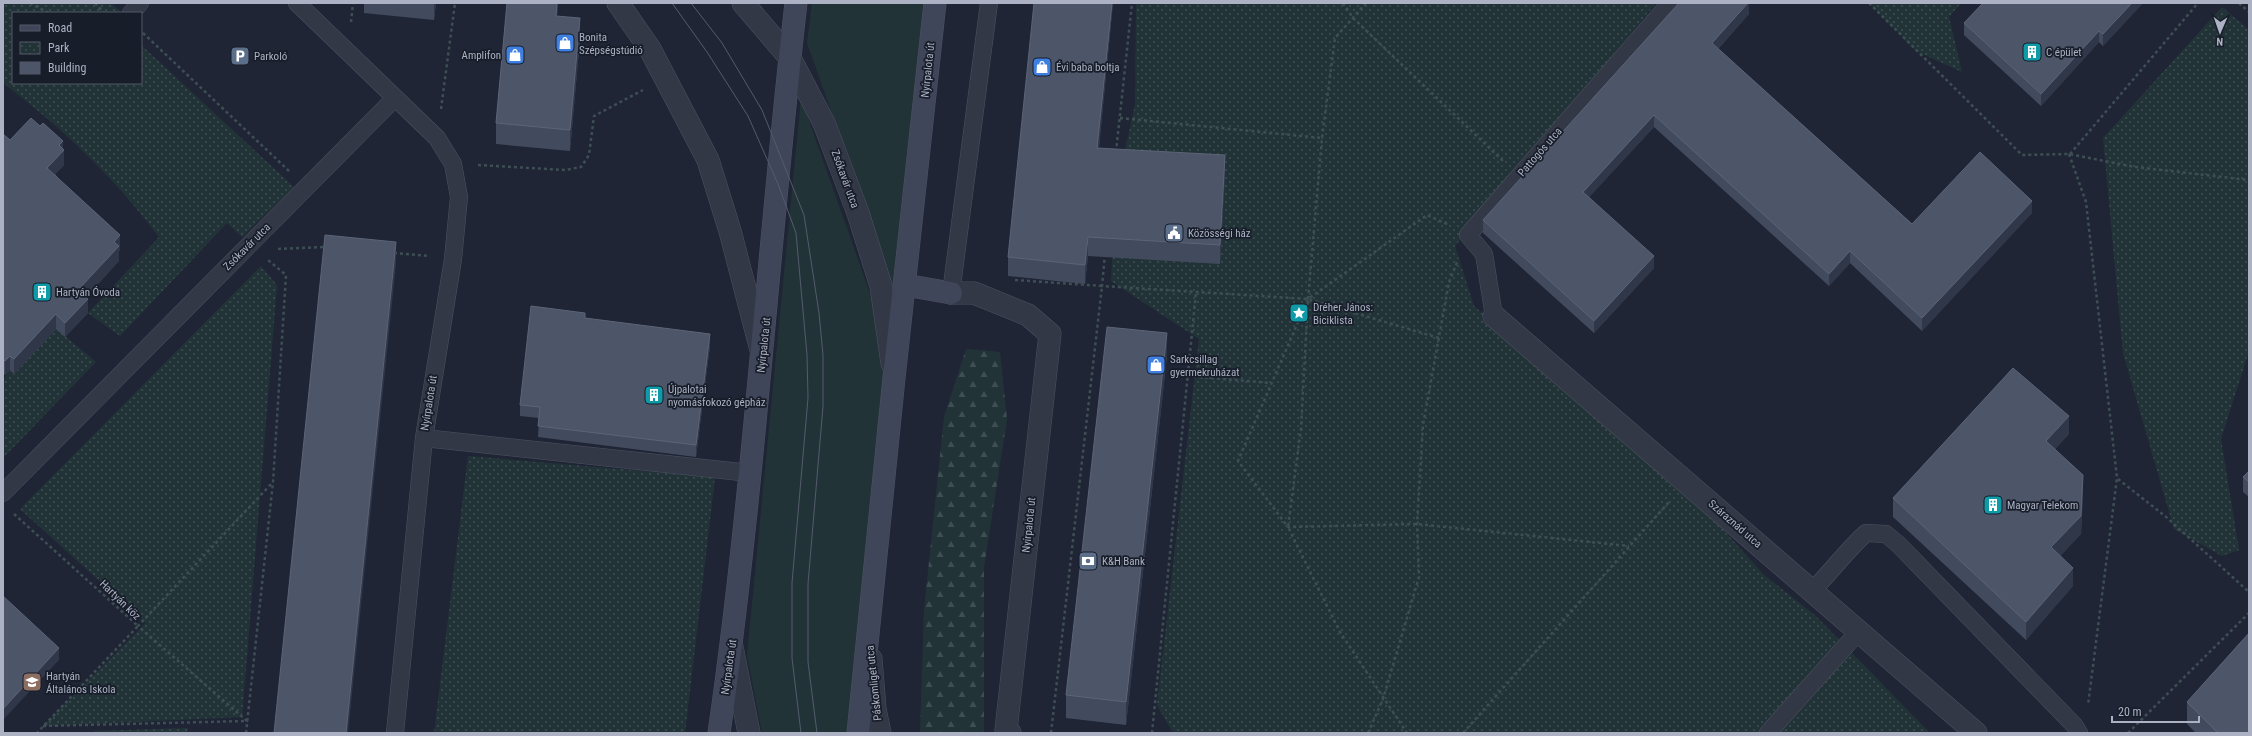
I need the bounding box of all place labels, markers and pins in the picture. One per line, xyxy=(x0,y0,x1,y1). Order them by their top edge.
place label: Bonita Szépségstúdió xyxy=(579,31,643,57)
shop icon: Bonita Szépségstúdió xyxy=(554,32,576,54)
building icon: C épület xyxy=(2021,41,2043,63)
shop icon: Amplifon xyxy=(504,44,526,66)
parking icon: Parkoló xyxy=(229,45,251,67)
place label: C épület xyxy=(2046,46,2082,59)
place label: Amplifon xyxy=(462,49,501,62)
place label: Parkoló xyxy=(254,50,288,63)
shop icon: Évi baba boltja xyxy=(1031,56,1053,78)
place label: Évi baba boltja xyxy=(1056,61,1119,74)
public building icon: Közösségi ház xyxy=(1163,222,1185,244)
place label: Közösségi ház xyxy=(1188,227,1251,240)
building icon: Hartyán Óvoda xyxy=(31,281,53,303)
place label: Hartyán Óvoda xyxy=(56,286,120,299)
place label: Dréher János: Biciklista xyxy=(1313,301,1373,327)
place icon: Dréher János: Biciklista xyxy=(1288,302,1310,324)
place label: Sarkcsillag gyermekruházat xyxy=(1170,353,1239,379)
shop icon: Sarkcsillag gyermekruházat xyxy=(1145,354,1167,376)
place label: Újpalotai nyomásfokozó gépház xyxy=(668,383,766,409)
building icon: Újpalotai nyomásfokozó gépház xyxy=(643,384,665,406)
building icon: Magyar Telekom xyxy=(1982,494,2004,516)
place label: Magyar Telekom xyxy=(2007,499,2078,512)
bank icon: K&H Bank xyxy=(1077,550,1099,572)
place label: K&H Bank xyxy=(1102,555,1145,568)
place label: Hartyán Általános Iskola xyxy=(46,670,116,696)
school or university icon: Hartyán Általános Iskola xyxy=(21,671,43,693)

